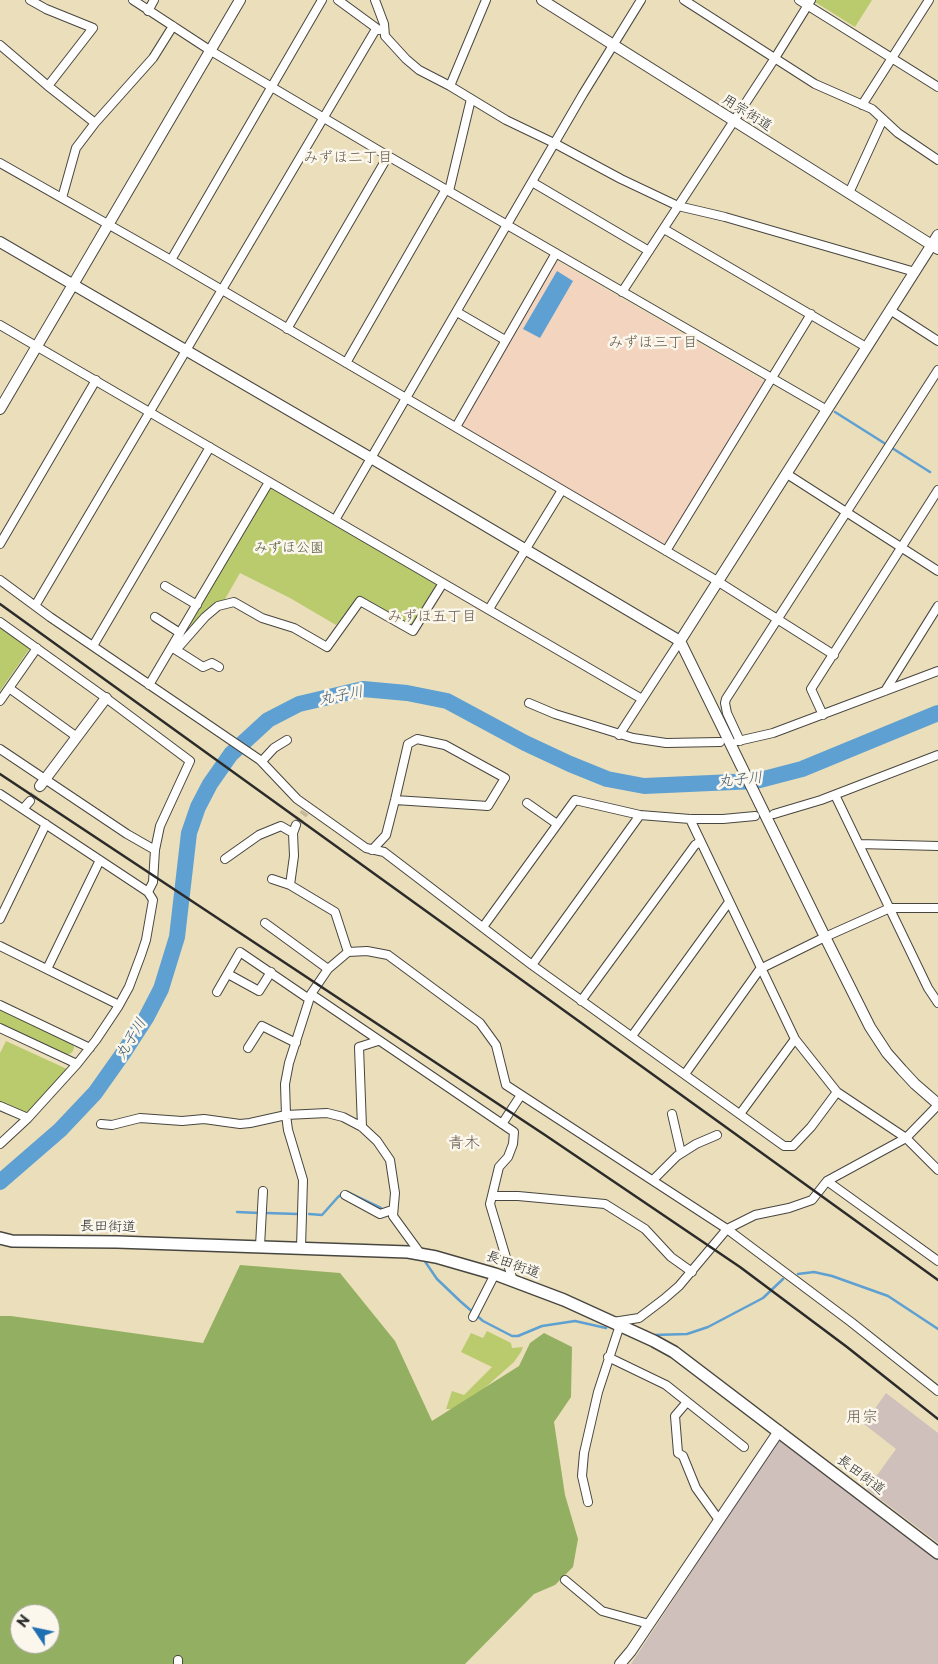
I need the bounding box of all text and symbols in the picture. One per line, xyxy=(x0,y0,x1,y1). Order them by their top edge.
street label: 用宗街道 xyxy=(719,91,775,135)
district label: みずほ二丁目 xyxy=(303,149,393,167)
district label: みずほ三丁目 xyxy=(608,334,698,352)
park label: みずほ公園 xyxy=(254,540,324,556)
district label: みずほ五丁目 xyxy=(387,608,477,626)
water label: 丸子川 xyxy=(317,683,365,709)
water label: 丸子川 xyxy=(717,769,763,791)
water label: 丸子川 xyxy=(112,1015,150,1063)
district label: 青木 xyxy=(448,1134,480,1154)
street label: 長田街道 xyxy=(80,1218,136,1236)
street label: 長田街道 xyxy=(484,1248,542,1282)
district label: 用宗 xyxy=(846,1408,878,1428)
street label: 長田街道 xyxy=(834,1451,888,1499)
north arrow xyxy=(10,1604,60,1654)
text: N xyxy=(11,1610,35,1631)

